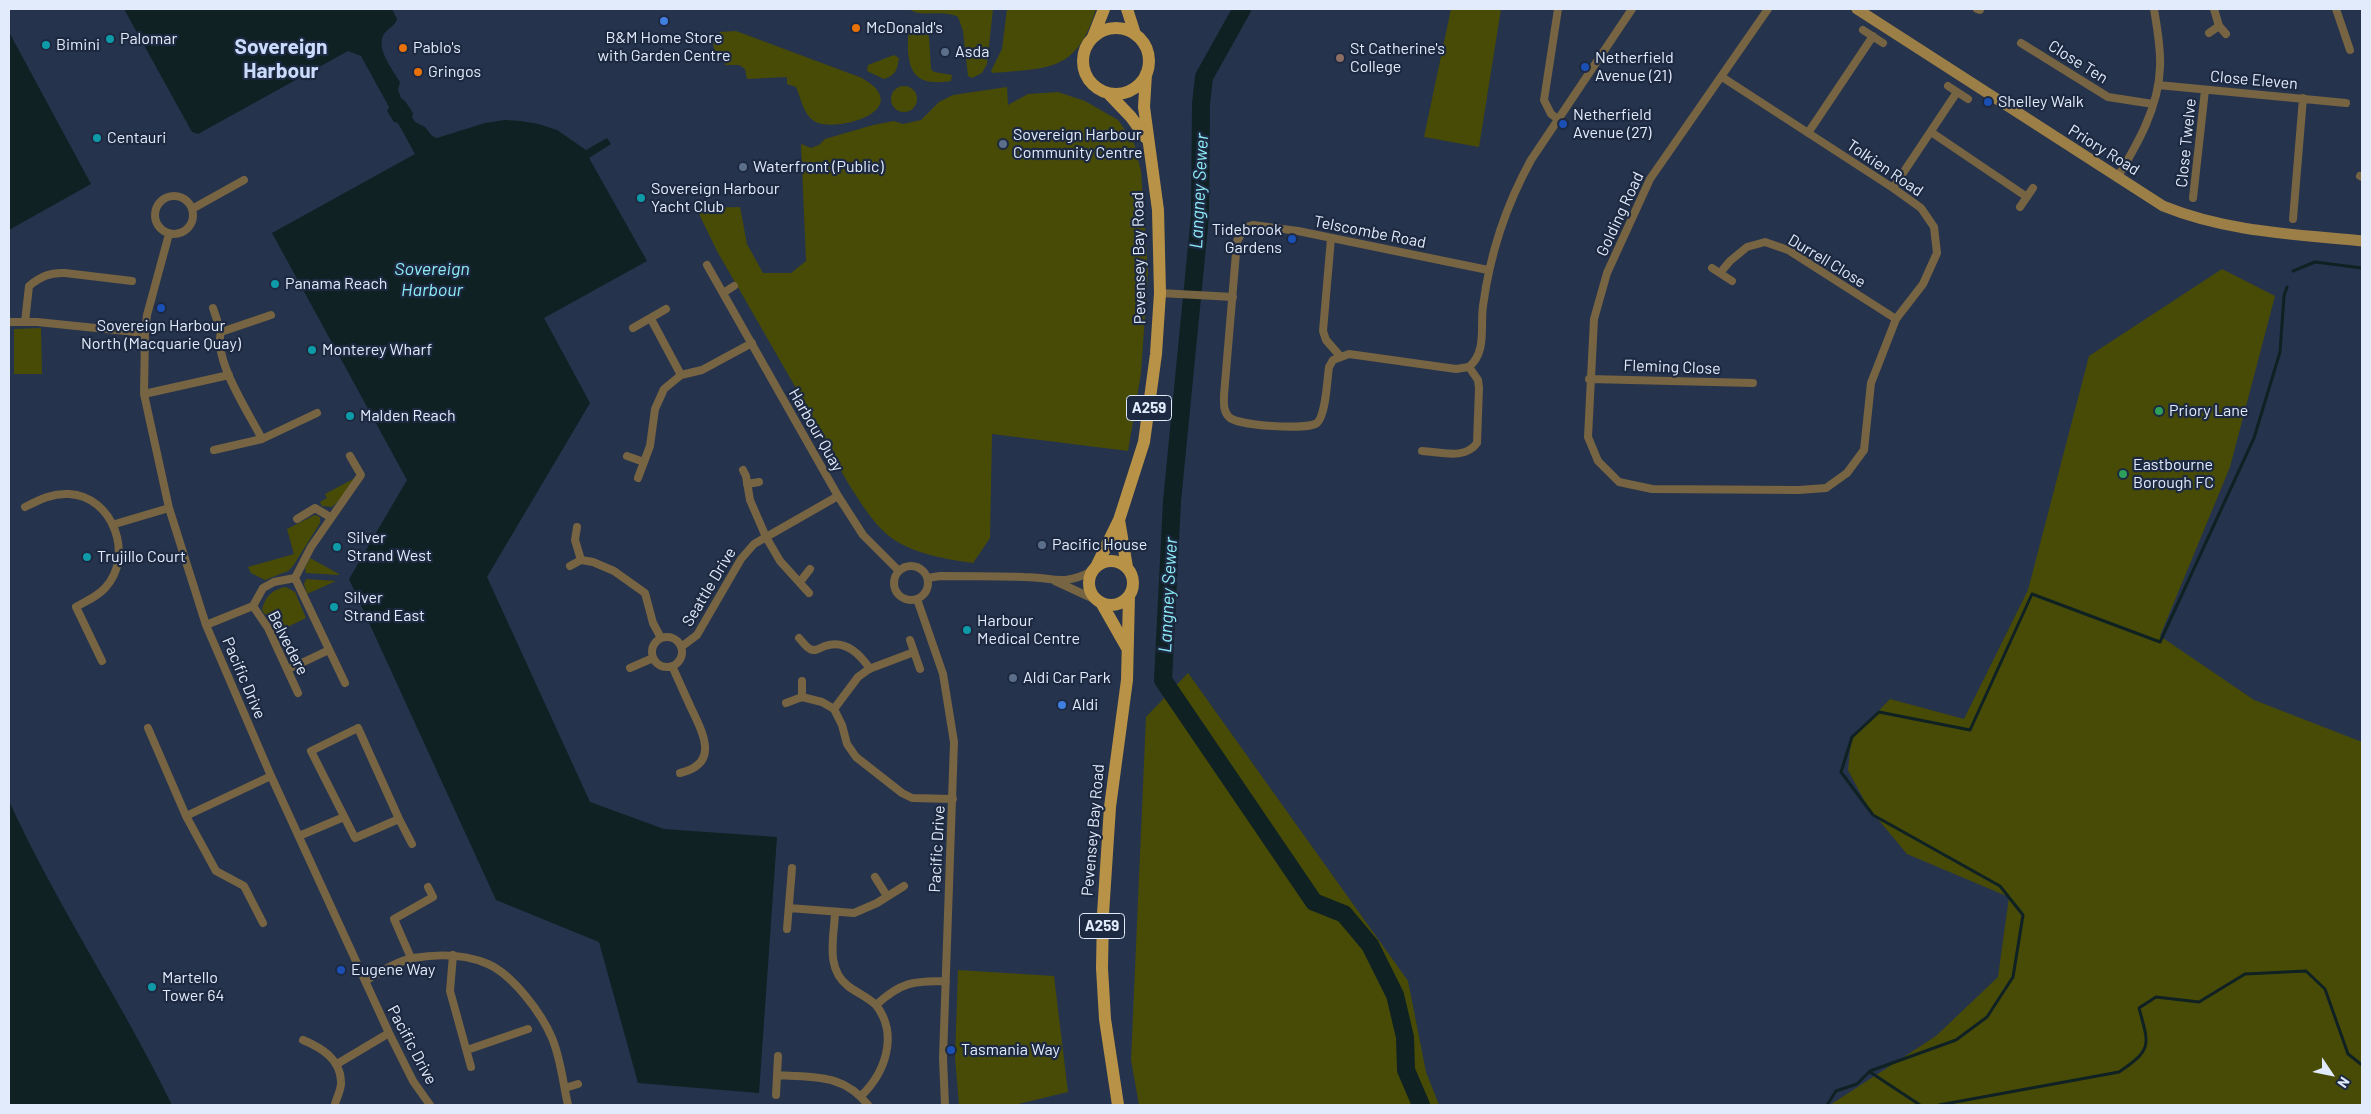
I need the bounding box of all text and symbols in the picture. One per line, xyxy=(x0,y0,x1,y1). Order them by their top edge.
marker: B&M Home Store with Garden Centre xyxy=(658,15,670,27)
place label: McDonald's xyxy=(866,18,943,38)
marker: McDonald's xyxy=(850,22,862,34)
place label: B&M Home Store with Garden Centre xyxy=(598,28,730,66)
place label: Palomar xyxy=(120,29,177,49)
marker: Palomar xyxy=(104,33,116,45)
district label: Sovereign Harbour xyxy=(234,34,328,84)
place label: Bimini xyxy=(56,35,100,55)
street label: Close Ten xyxy=(2045,36,2111,88)
place label: Pablo's xyxy=(413,38,461,58)
marker: Bimini xyxy=(40,39,52,51)
place label: St Catherine's College xyxy=(1350,39,1445,77)
marker: Pablo's xyxy=(397,42,409,54)
place label: Asda xyxy=(955,42,989,62)
marker: Asda xyxy=(939,46,951,58)
place label: Netherfield Avenue (21) xyxy=(1595,48,1674,86)
marker: St Catherine's College xyxy=(1334,52,1346,64)
marker: Netherfield Avenue (21) xyxy=(1579,61,1591,73)
place label: Gringos xyxy=(428,62,481,82)
marker: Gringos xyxy=(412,66,424,78)
street label: Close Eleven xyxy=(2209,67,2299,93)
place label: Shelley Walk xyxy=(1998,92,2084,112)
marker: Shelley Walk xyxy=(1982,96,1994,108)
street label: Close Twelve xyxy=(2172,98,2200,188)
place label: Netherfield Avenue (27) xyxy=(1573,105,1652,143)
marker: Netherfield Avenue (27) xyxy=(1557,118,1569,130)
street label: Priory Road xyxy=(2065,121,2143,179)
place label: Sovereign Harbour Community Centre xyxy=(1013,125,1143,163)
place label: Centauri xyxy=(107,128,166,148)
marker: Centauri xyxy=(91,132,103,144)
water label: Langney Sewer xyxy=(1185,133,1213,249)
street label: Tolkien Road xyxy=(1843,135,1927,201)
marker: Sovereign Harbour Community Centre xyxy=(997,138,1009,150)
place label: Waterfront (Public) xyxy=(753,157,884,177)
marker: Waterfront (Public) xyxy=(737,161,749,173)
street label: Golding Road xyxy=(1592,169,1648,259)
place label: Sovereign Harbour Yacht Club xyxy=(651,179,780,217)
marker: Sovereign Harbour Yacht Club xyxy=(635,192,647,204)
street label: Pevensey Bay Road xyxy=(1128,192,1150,324)
street label: Telscombe Road xyxy=(1312,212,1428,252)
place label: Tidebrook Gardens xyxy=(1212,220,1282,258)
street label: Durrell Close xyxy=(1785,230,1869,292)
marker: Tidebrook Gardens xyxy=(1286,233,1298,245)
water label: Sovereign Harbour xyxy=(394,258,470,300)
place label: Panama Reach xyxy=(285,274,387,294)
marker: Panama Reach xyxy=(269,278,281,290)
marker: Sovereign Harbour North (Macquarie Quay) xyxy=(155,302,167,314)
place label: Sovereign Harbour North (Macquarie Quay) xyxy=(81,316,241,354)
place label: Monterey Wharf xyxy=(322,340,432,360)
marker: Monterey Wharf xyxy=(306,344,318,356)
street label: Fleming Close xyxy=(1623,356,1721,378)
street label: Harbour Quay xyxy=(785,385,847,475)
road number: A259 xyxy=(1126,396,1172,420)
place label: Priory Lane xyxy=(2169,401,2248,421)
marker: Priory Lane xyxy=(2153,405,2165,417)
place label: Malden Reach xyxy=(360,406,456,426)
marker: Malden Reach xyxy=(344,410,356,422)
place label: Eastbourne Borough FC xyxy=(2133,455,2214,493)
marker: Eastbourne Borough FC xyxy=(2117,468,2129,480)
place label: Silver Strand West xyxy=(347,528,432,566)
place label: Pacific House xyxy=(1052,535,1147,555)
water label: Langney Sewer xyxy=(1154,537,1182,653)
marker: Pacific House xyxy=(1036,539,1048,551)
marker: Silver Strand West xyxy=(331,541,343,553)
street label: Seattle Drive xyxy=(678,544,740,630)
place label: Trujillo Court xyxy=(97,547,186,567)
marker: Trujillo Court xyxy=(81,551,93,563)
place label: Silver Strand East xyxy=(344,588,425,626)
marker: Silver Strand East xyxy=(328,601,340,613)
street label: Belvedere xyxy=(264,608,312,678)
place label: Harbour Medical Centre xyxy=(977,611,1080,649)
marker: Harbour Medical Centre xyxy=(961,624,973,636)
street label: Pacific Drive xyxy=(218,634,270,722)
place label: Aldi Car Park xyxy=(1023,668,1111,688)
marker: Aldi Car Park xyxy=(1007,672,1019,684)
place label: Aldi xyxy=(1072,695,1098,715)
marker: Aldi xyxy=(1056,699,1068,711)
street label: Pevensey Bay Road xyxy=(1078,763,1108,897)
street label: Pacific Drive xyxy=(925,805,949,893)
road number: A259 xyxy=(1080,914,1124,938)
place label: Eugene Way xyxy=(351,960,435,980)
marker: Eugene Way xyxy=(335,964,347,976)
place label: Martello Tower 64 xyxy=(162,968,224,1006)
marker: Martello Tower 64 xyxy=(146,981,158,993)
street label: Pacific Drive xyxy=(383,1002,441,1088)
place label: Tasmania Way xyxy=(961,1040,1060,1060)
marker: Tasmania Way xyxy=(945,1044,957,1056)
north arrow xyxy=(2306,1049,2356,1099)
text: N xyxy=(2334,1074,2354,1091)

